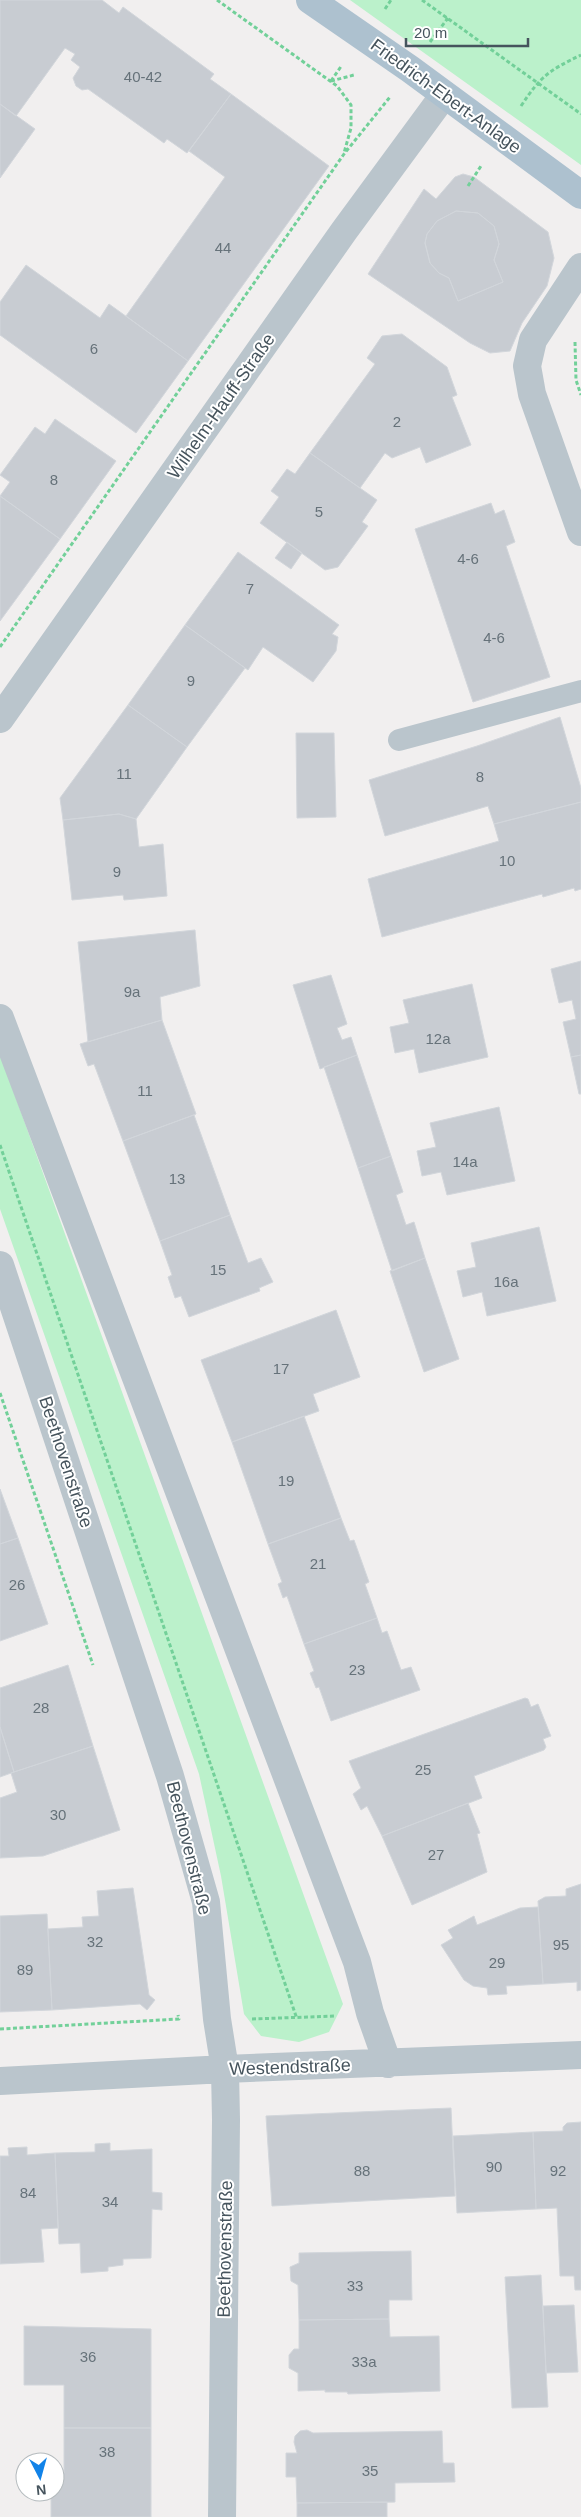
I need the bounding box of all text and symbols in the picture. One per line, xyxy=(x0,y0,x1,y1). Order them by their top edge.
scale bar xyxy=(406,15,528,47)
text: 20 m xyxy=(414,24,447,41)
street label: Friedrich-Ebert-Anlage xyxy=(367,35,525,157)
house number: 40-42 xyxy=(124,68,162,85)
house number: 44 xyxy=(215,239,231,256)
street label: Wilhelm-Hauff-Straße xyxy=(163,330,279,482)
house number: 6 xyxy=(90,340,98,357)
house number: 2 xyxy=(393,413,401,430)
house number: 8 xyxy=(50,471,58,488)
house number: 5 xyxy=(315,503,323,520)
house number: 4-6 xyxy=(457,550,479,567)
house number: 7 xyxy=(246,580,254,597)
house number: 4-6 xyxy=(483,629,505,646)
house number: 9 xyxy=(187,672,195,689)
house number: 11 xyxy=(116,765,132,782)
house number: 8 xyxy=(476,768,484,785)
house number: 10 xyxy=(499,852,515,869)
house number: 9 xyxy=(113,863,121,880)
house number: 9a xyxy=(124,983,141,1000)
house number: 12a xyxy=(425,1030,451,1047)
house number: 11 xyxy=(137,1082,153,1099)
house number: 14a xyxy=(452,1153,478,1170)
house number: 13 xyxy=(169,1170,185,1187)
house number: 15 xyxy=(210,1261,226,1278)
house number: 16a xyxy=(493,1273,519,1290)
house number: 17 xyxy=(273,1360,289,1377)
street label: Beethovenstraße xyxy=(35,1394,97,1530)
house number: 19 xyxy=(278,1472,294,1489)
house number: 21 xyxy=(310,1555,326,1572)
house number: 26 xyxy=(9,1576,25,1593)
house number: 23 xyxy=(349,1661,365,1678)
house number: 28 xyxy=(33,1699,49,1716)
house number: 25 xyxy=(415,1761,431,1778)
street label: Beethovenstraße xyxy=(163,1779,215,1917)
house number: 30 xyxy=(50,1806,66,1823)
house number: 27 xyxy=(428,1846,444,1863)
house number: 32 xyxy=(87,1933,103,1950)
house number: 95 xyxy=(553,1936,569,1953)
house number: 29 xyxy=(489,1954,505,1971)
house number: 89 xyxy=(17,1961,33,1978)
street label: Westendstraße xyxy=(229,2055,351,2079)
house number: 90 xyxy=(486,2158,502,2175)
house number: 88 xyxy=(354,2162,370,2179)
house number: 92 xyxy=(550,2162,566,2179)
street label: Beethovenstraße xyxy=(214,2180,236,2318)
house number: 84 xyxy=(20,2184,36,2201)
house number: 34 xyxy=(102,2193,118,2210)
house number: 33 xyxy=(347,2277,363,2294)
house number: 36 xyxy=(80,2348,96,2365)
house number: 33a xyxy=(351,2353,377,2370)
house number: 38 xyxy=(99,2443,115,2460)
north arrow xyxy=(15,2452,65,2502)
house number: 35 xyxy=(362,2462,378,2479)
text: N xyxy=(35,2481,47,2498)

